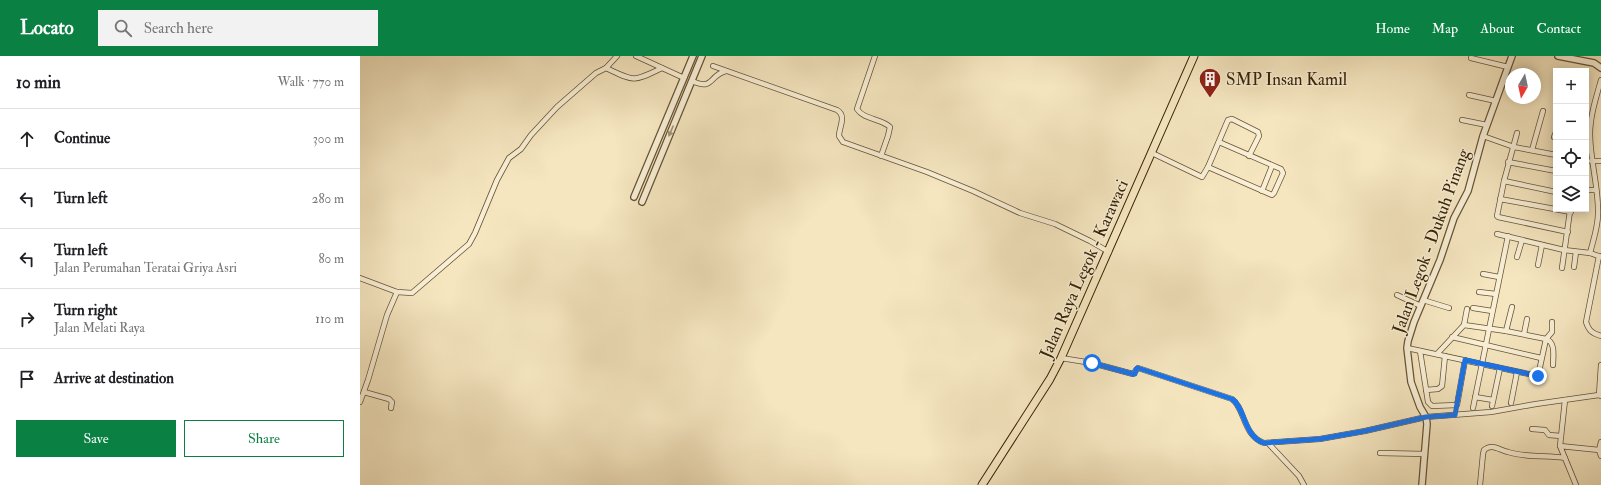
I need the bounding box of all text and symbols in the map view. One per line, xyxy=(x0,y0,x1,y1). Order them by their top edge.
search box xyxy=(98,10,378,46)
text: Locato xyxy=(20,16,74,40)
icon: search xyxy=(112,17,134,39)
text: Search here xyxy=(144,19,213,38)
text: Home xyxy=(1375,20,1410,37)
text: Map xyxy=(1432,20,1458,37)
text: About xyxy=(1480,20,1514,37)
text: Contact xyxy=(1536,20,1581,37)
building icon: SMP Insan Kamil xyxy=(1197,66,1223,99)
north arrow xyxy=(1505,68,1541,104)
map controls xyxy=(1553,68,1589,212)
button: + xyxy=(1553,68,1589,104)
place label: SMP Insan Kamil xyxy=(1226,69,1348,90)
text: 10 min xyxy=(16,72,61,93)
text: Walk · 770 m xyxy=(278,74,344,90)
button: − xyxy=(1553,104,1589,140)
one-way arrow xyxy=(668,125,674,136)
icon: ahead xyxy=(16,128,38,150)
text: Continue xyxy=(54,129,110,148)
text: 300 m xyxy=(313,131,344,147)
button: locate xyxy=(1553,140,1589,176)
street label: Jalan Legok - Dukuh Pinang xyxy=(1387,145,1475,337)
street label: Jalan Raya Legok - Karawaci xyxy=(1035,176,1134,363)
button: layers xyxy=(1553,176,1589,212)
icon: left xyxy=(16,188,38,210)
text: Turn left xyxy=(54,189,108,208)
text: 280 m xyxy=(312,191,344,207)
text: Turn left xyxy=(54,241,108,260)
icon: left xyxy=(16,248,38,270)
text: 80 m xyxy=(318,251,344,267)
text: Jalan Perumahan Teratai Griya Asri xyxy=(54,260,237,276)
text: Turn right xyxy=(54,301,117,320)
icon: right xyxy=(16,308,38,330)
text: 110 m xyxy=(315,311,344,327)
text: Jalan Melati Raya xyxy=(54,320,145,336)
route start xyxy=(1083,354,1101,372)
route end xyxy=(1529,367,1547,385)
icon: arrive xyxy=(16,368,38,390)
text: Arrive at destination xyxy=(54,369,174,388)
button: Save xyxy=(16,420,176,457)
button: Share xyxy=(184,420,344,457)

